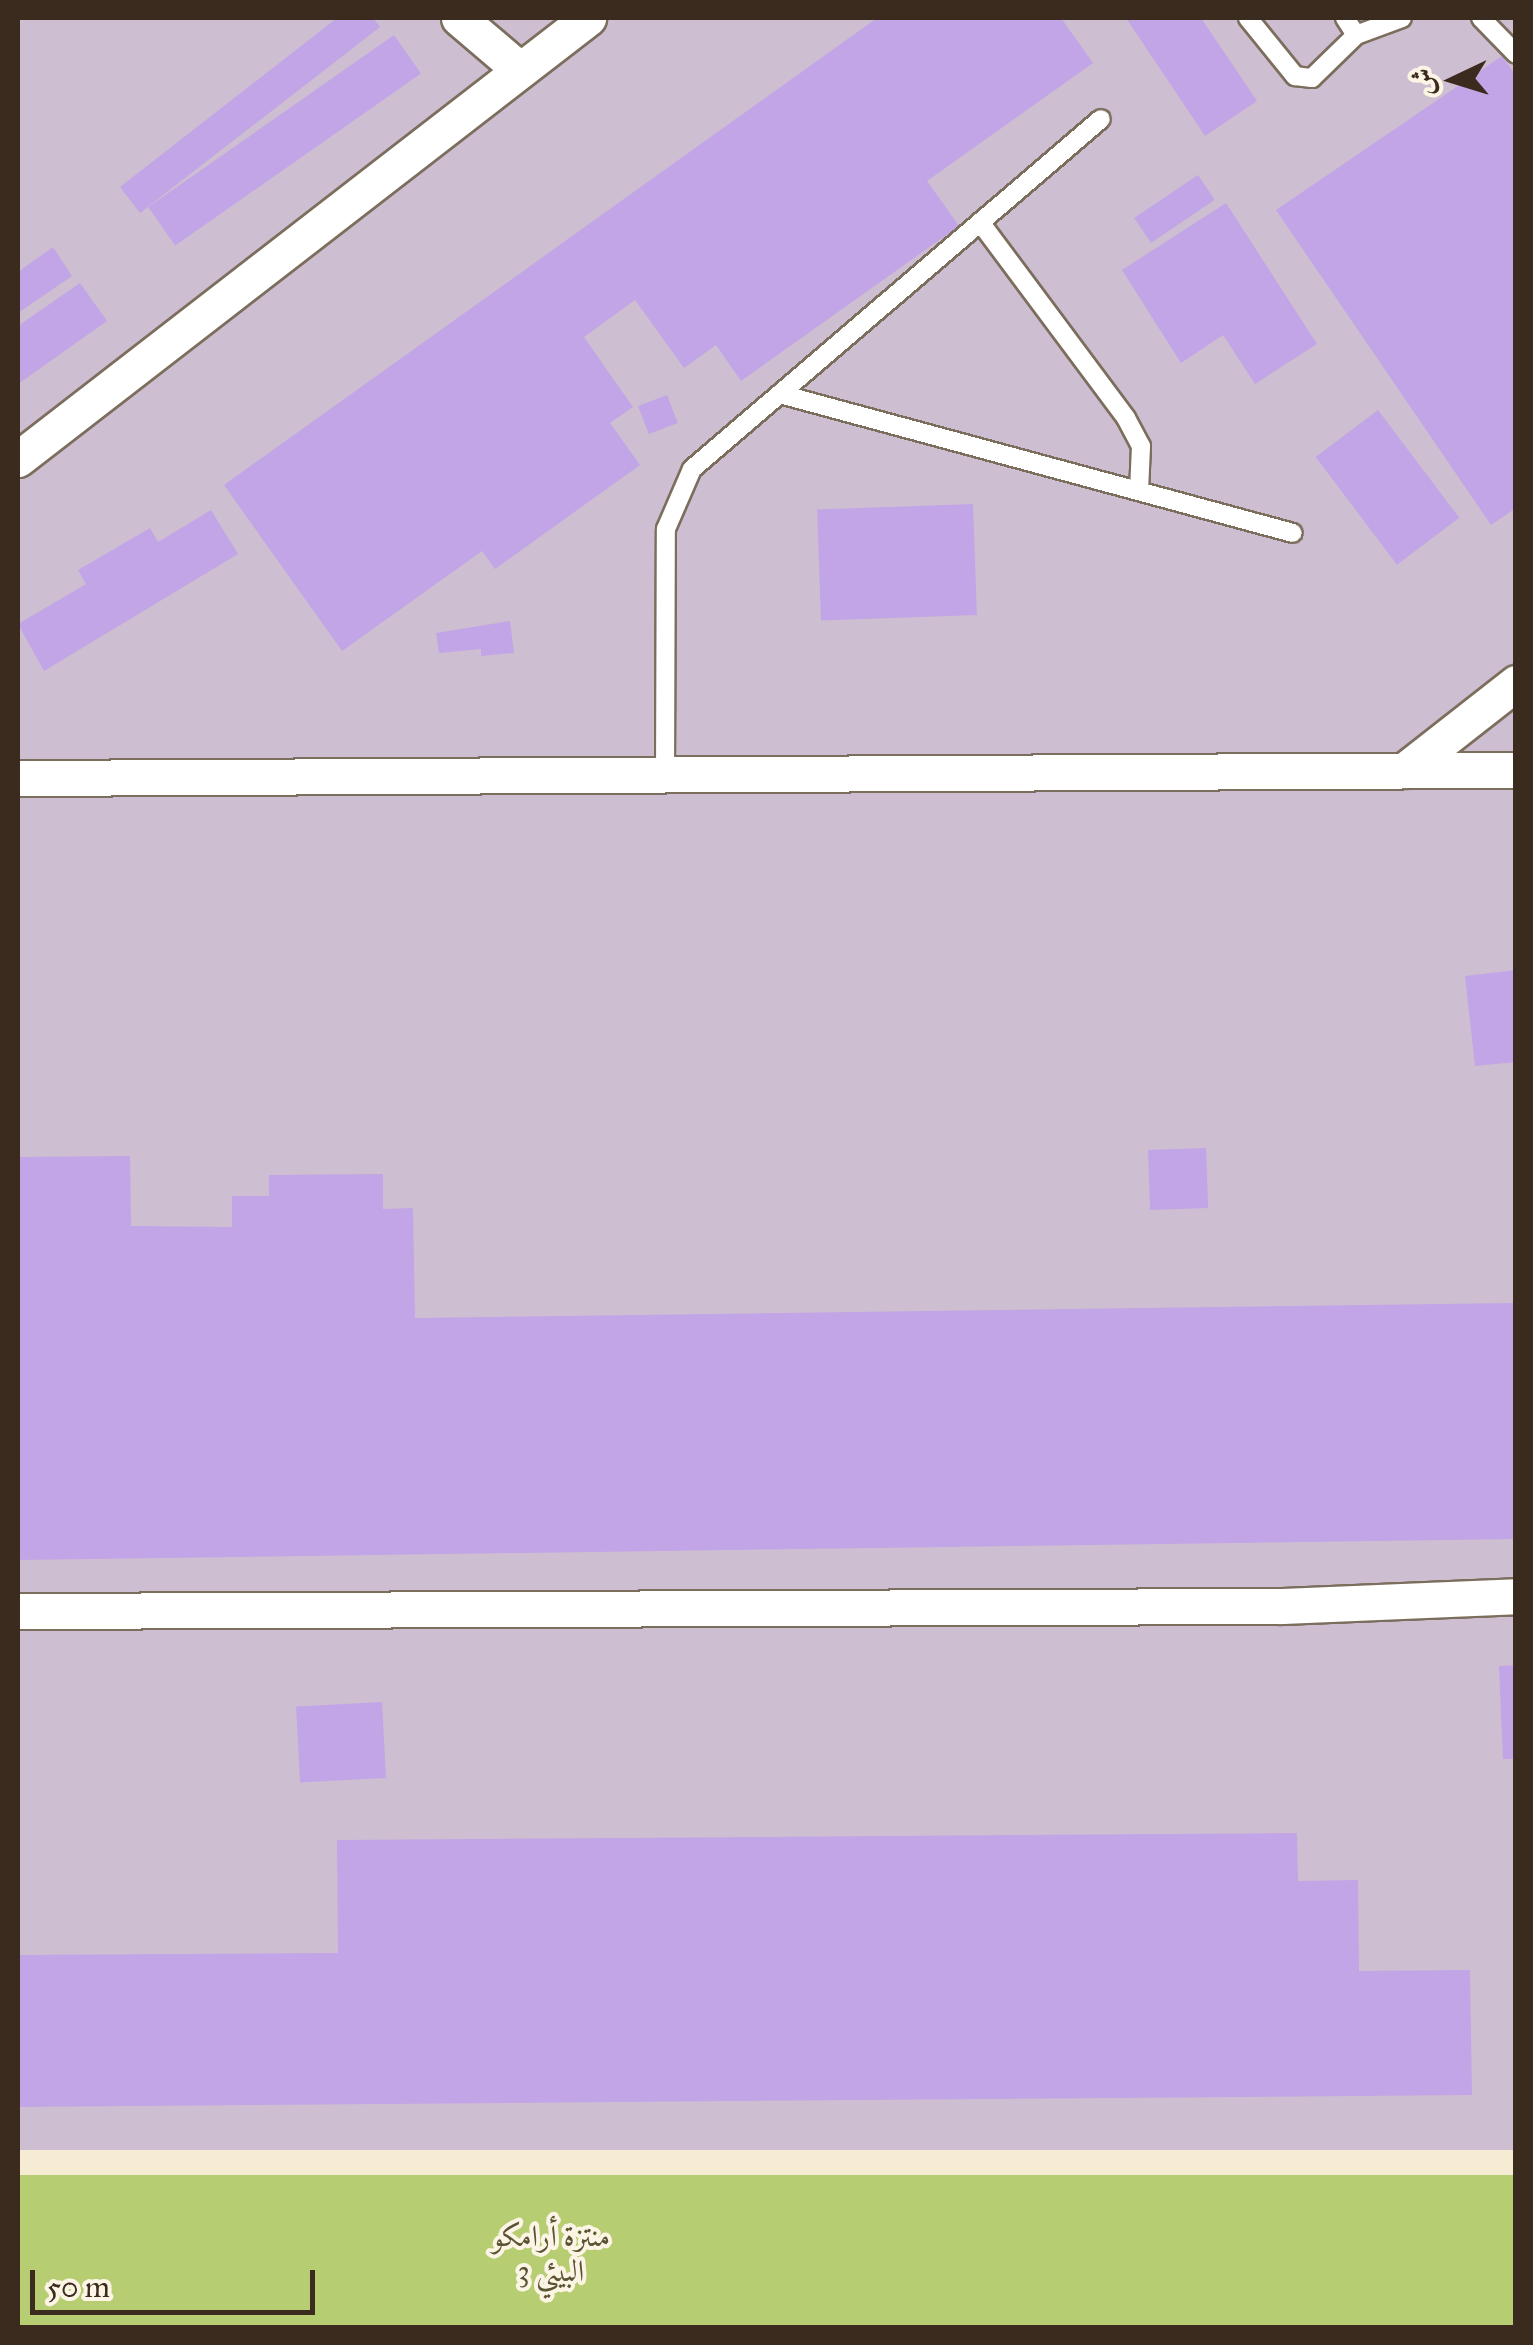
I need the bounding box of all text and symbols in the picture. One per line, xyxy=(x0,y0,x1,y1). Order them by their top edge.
north arrow xyxy=(1403,30,1503,130)
text: ش xyxy=(1404,67,1441,97)
park label: منتزة أرامكو البيئي 3 xyxy=(492,2218,610,2288)
scale bar xyxy=(35,2250,320,2312)
text: 50 m xyxy=(47,2269,110,2305)

